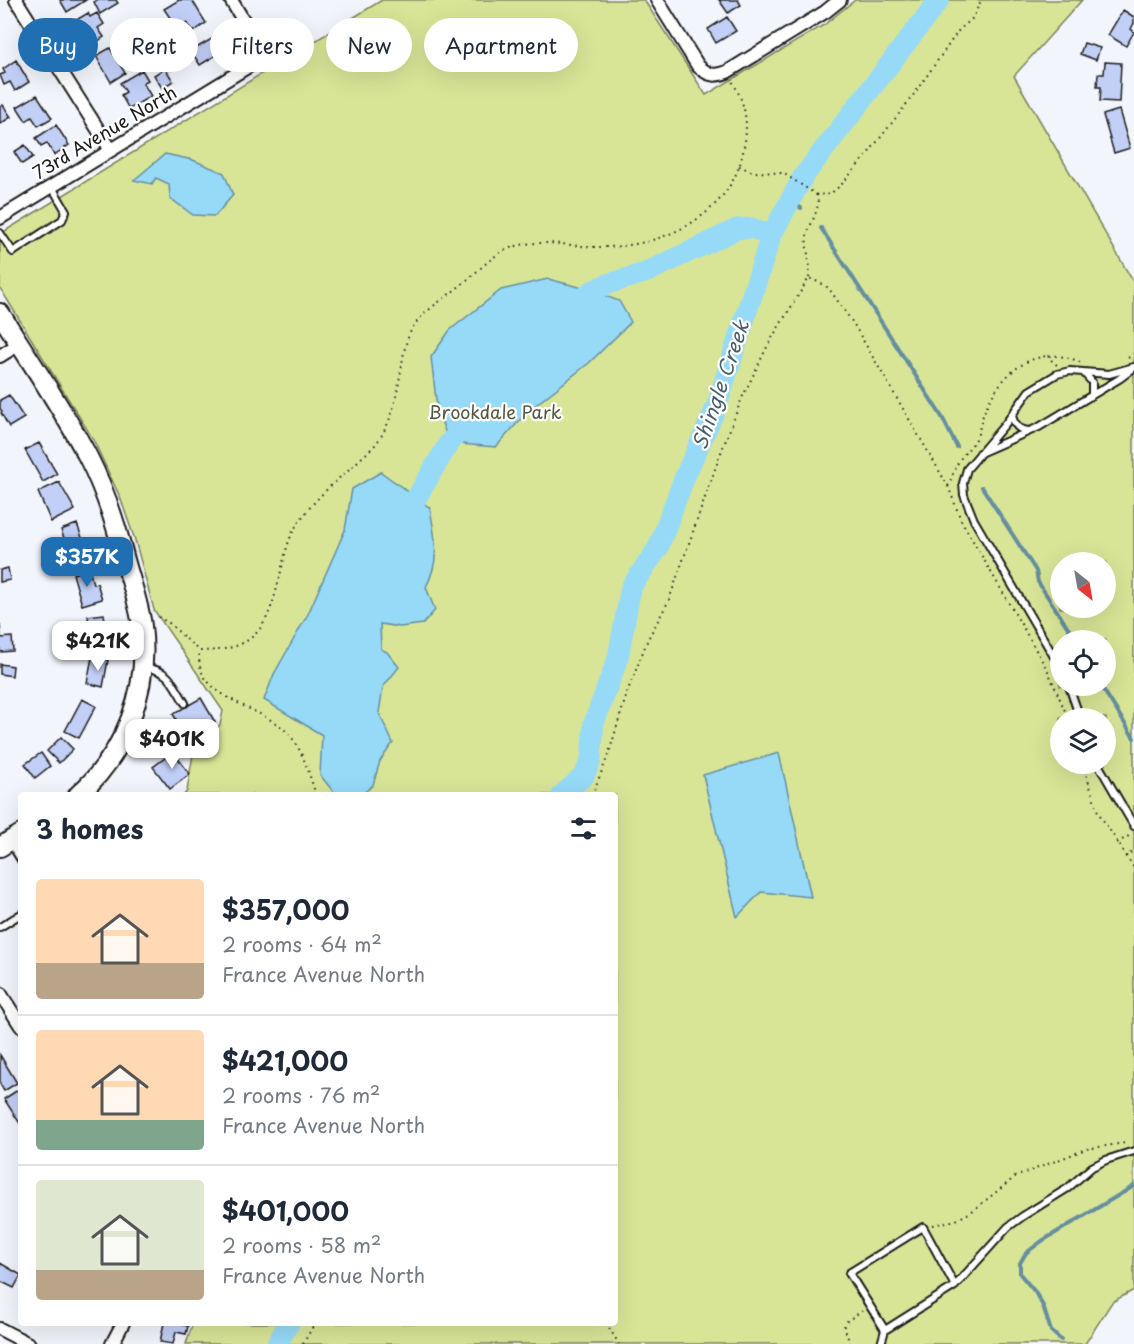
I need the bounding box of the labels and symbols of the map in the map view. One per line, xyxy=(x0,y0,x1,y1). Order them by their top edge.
street label: 73rd Avenue North xyxy=(27,78,181,185)
water label: Shingle Creek xyxy=(684,315,756,453)
park label: Brookdale Park xyxy=(428,398,562,425)
pin: $357K xyxy=(45,537,129,588)
north arrow xyxy=(1050,552,1116,618)
pin: $421K xyxy=(56,621,140,672)
pin: $401K xyxy=(130,719,214,770)

